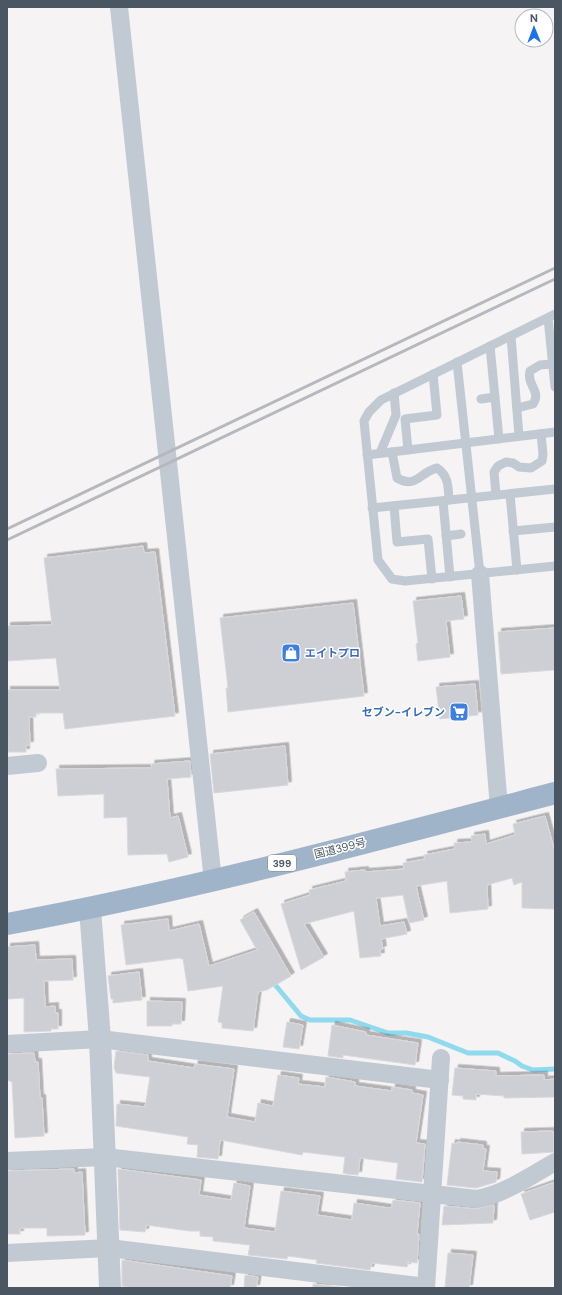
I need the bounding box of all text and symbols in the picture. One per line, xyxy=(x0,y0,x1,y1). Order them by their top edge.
north arrow xyxy=(514,8,554,48)
text: N xyxy=(530,11,538,25)
shop icon: エイトプロ xyxy=(280,642,302,664)
place label: エイトプロ xyxy=(305,646,360,660)
supermarket icon: セブン-イレブン xyxy=(448,701,470,723)
place label: セブン-イレブン xyxy=(362,705,445,719)
street label: 国道399号 xyxy=(313,835,367,861)
road number: 399 xyxy=(268,855,296,871)

